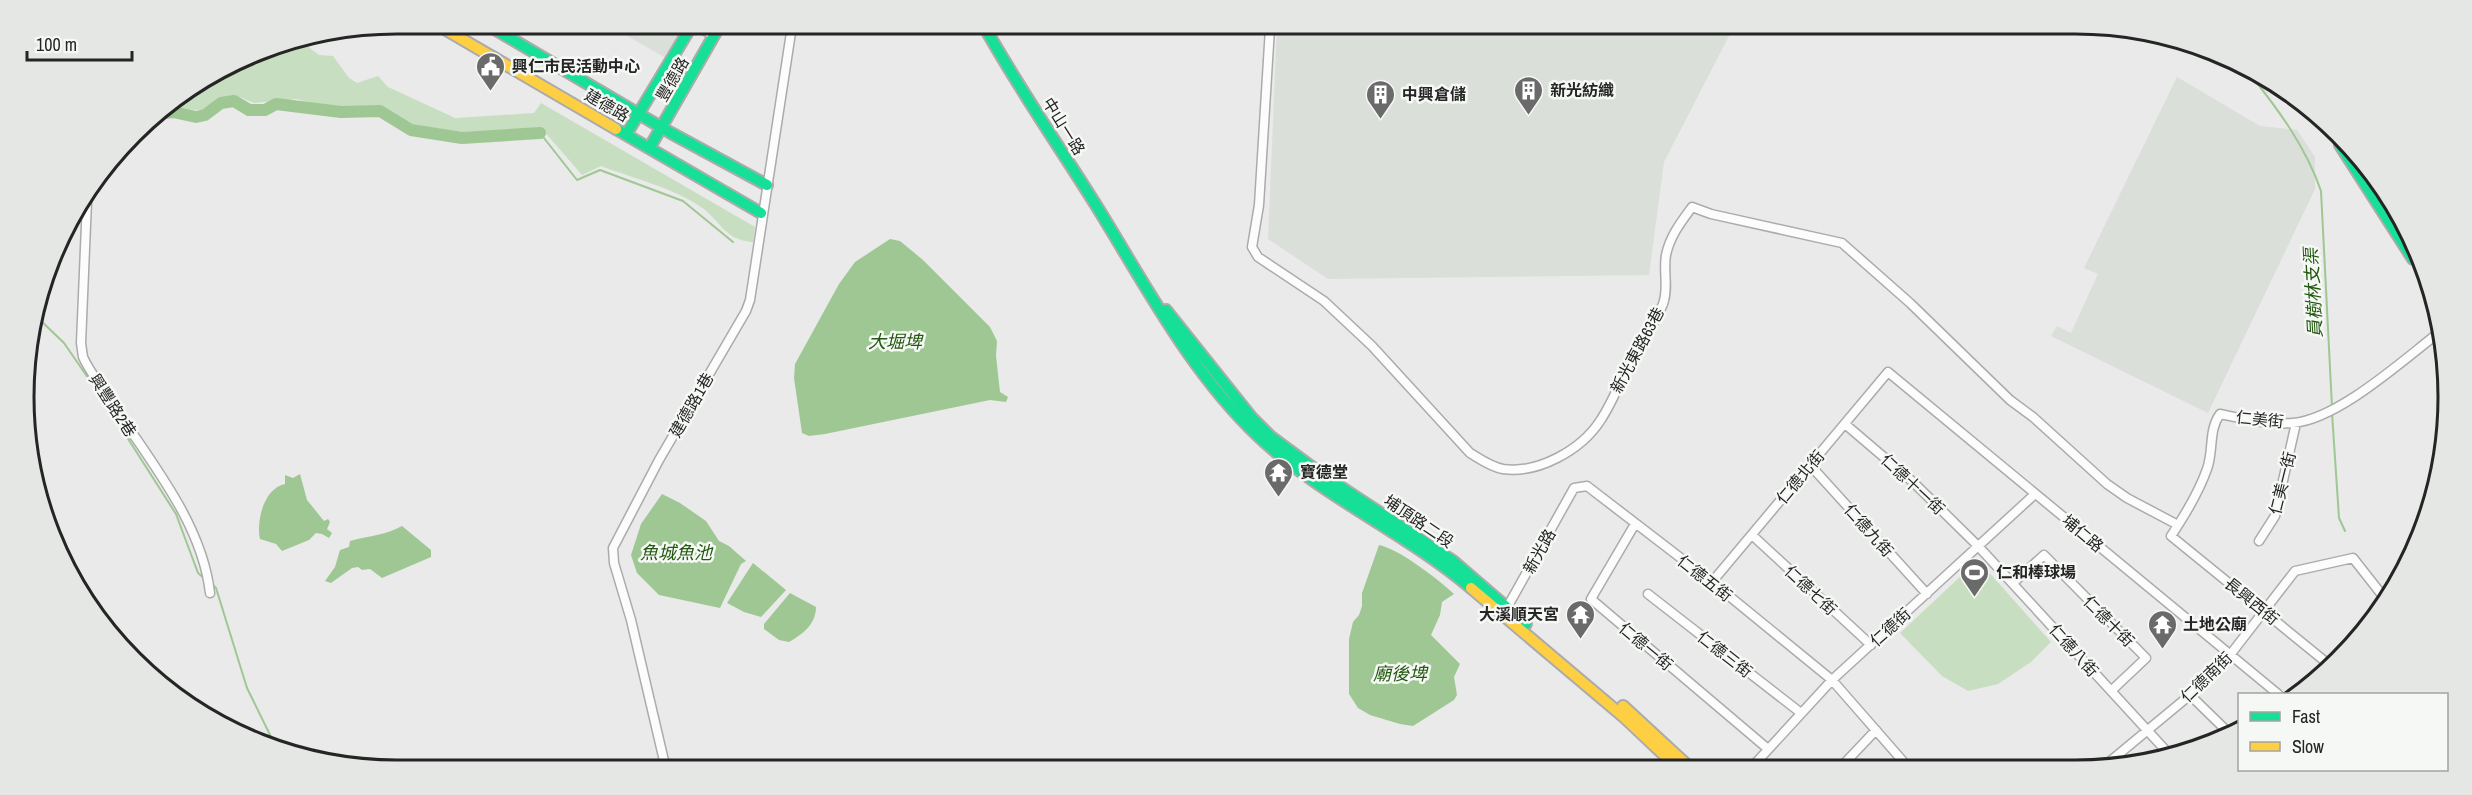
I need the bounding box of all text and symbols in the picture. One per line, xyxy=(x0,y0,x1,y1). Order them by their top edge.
scale bar xyxy=(27,24,132,62)
text: 100 m xyxy=(36,32,77,57)
public building icon: 興仁市民活動中心 xyxy=(475,50,507,92)
street label: 豐德路 xyxy=(650,53,694,105)
place label: 興仁市民活動中心 xyxy=(512,55,640,77)
building icon: 新光紡織 xyxy=(1513,74,1545,116)
building icon: 中興倉儲 xyxy=(1365,78,1397,120)
place label: 新光紡織 xyxy=(1550,79,1614,101)
street label: 建德路 xyxy=(581,83,633,127)
place label: 中興倉儲 xyxy=(1402,83,1466,105)
street label: 中山一路 xyxy=(1038,93,1090,159)
water label: 員樹林支渠 xyxy=(2298,244,2328,339)
street label: 新光東路63巷 xyxy=(1605,303,1669,397)
water label: 大堀埤 xyxy=(868,329,924,354)
street label: 興豐路2巷 xyxy=(84,369,142,441)
street label: 建德路1巷 xyxy=(664,369,718,441)
street label: 仁美街 xyxy=(2235,406,2285,432)
street label: 仁德北街 xyxy=(1771,445,1829,509)
street label: 仁德十一街 xyxy=(1876,449,1950,519)
street label: 仁美一街 xyxy=(2264,449,2300,517)
temple icon: 寶德堂 xyxy=(1263,456,1295,498)
place label: 寶德堂 xyxy=(1300,461,1348,483)
street label: 埔頂路二段 xyxy=(1380,490,1458,552)
street label: 仁德九街 xyxy=(1839,499,1899,561)
street label: 埔仁路 xyxy=(2058,509,2108,557)
street label: 新光路 xyxy=(1518,525,1560,577)
water label: 魚城魚池 xyxy=(640,540,714,565)
street label: 仁德五街 xyxy=(1673,550,1737,606)
sports icon: 仁和棒球場 xyxy=(1959,556,1991,598)
street label: 仁德七街 xyxy=(1780,560,1842,620)
place label: 仁和棒球場 xyxy=(1996,561,2076,583)
street label: 長興西街 xyxy=(2220,572,2284,630)
street label: 仁德十街 xyxy=(2079,591,2139,651)
temple icon: 大溪順天宮 xyxy=(1564,598,1596,640)
place label: 大溪順天宮 xyxy=(1479,603,1559,625)
street label: 仁德街 xyxy=(1865,603,1915,651)
temple icon: 土地公廟 xyxy=(2146,608,2178,650)
place label: 土地公廟 xyxy=(2183,613,2247,635)
street label: 仁德一街 xyxy=(1614,617,1678,675)
street label: 仁德八街 xyxy=(2044,619,2104,681)
street label: 仁德三街 xyxy=(1693,626,1757,682)
street label: 仁德南街 xyxy=(2175,647,2237,707)
water label: 廟後埤 xyxy=(1373,661,1429,686)
legend xyxy=(2238,693,2448,771)
text: Fast xyxy=(2292,704,2320,729)
text: Slow xyxy=(2292,734,2324,759)

